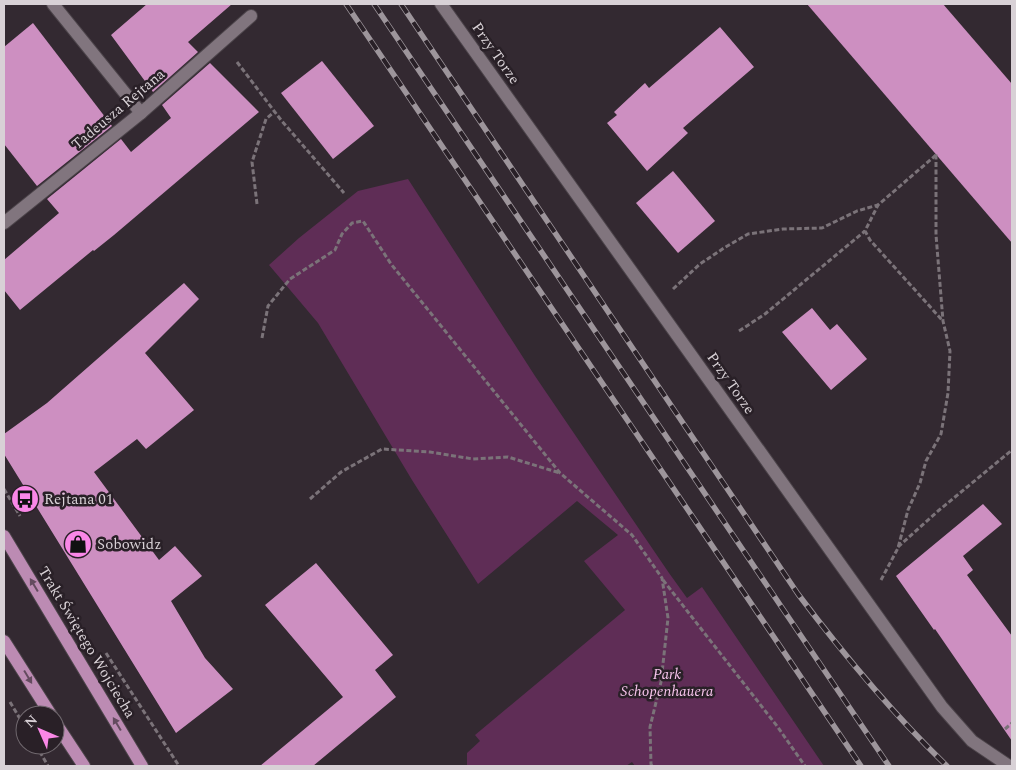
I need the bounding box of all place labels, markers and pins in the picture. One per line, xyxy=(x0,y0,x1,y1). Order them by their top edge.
bus stop icon: Rejtana 01 xyxy=(10,484,40,514)
place label: Rejtana 01 xyxy=(44,488,113,511)
shop icon: Sobowidz xyxy=(63,529,93,559)
place label: Sobowidz xyxy=(97,533,161,556)

